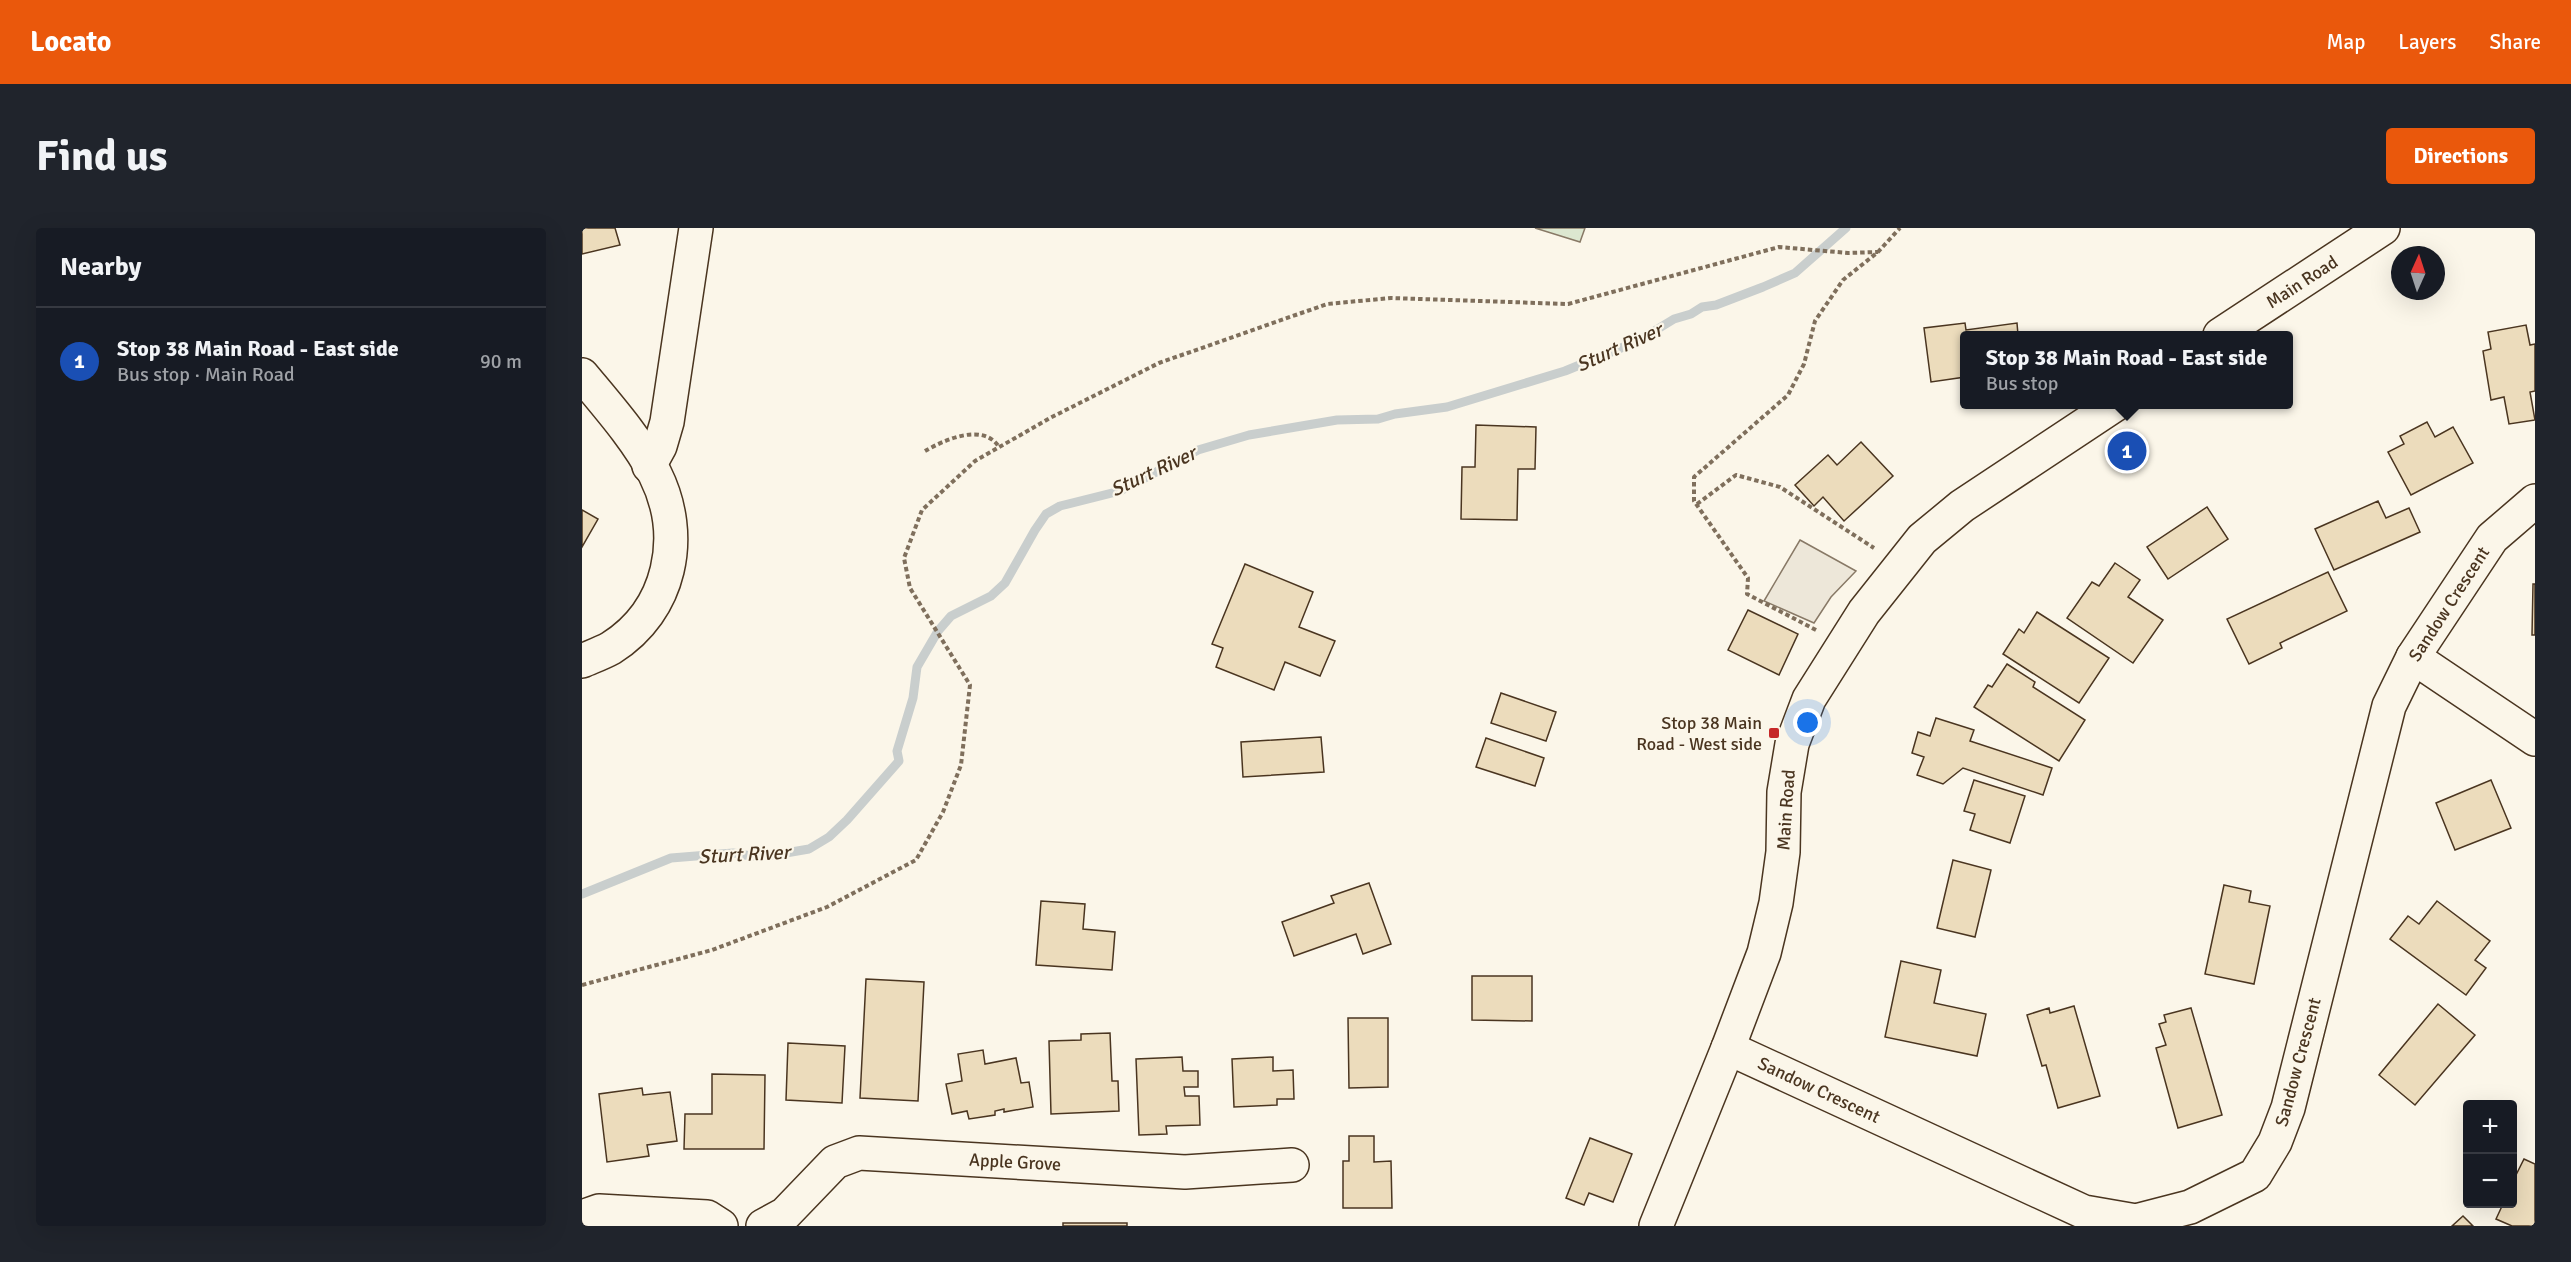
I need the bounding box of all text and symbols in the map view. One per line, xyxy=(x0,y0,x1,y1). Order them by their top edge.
text: Locato xyxy=(30,25,111,59)
text: Map xyxy=(2327,29,2365,55)
text: Layers xyxy=(2398,29,2456,55)
text: Share xyxy=(2489,29,2541,55)
button: Directions xyxy=(2386,128,2535,184)
text: Find us xyxy=(36,131,167,182)
north arrow xyxy=(2391,246,2445,300)
text: Nearby xyxy=(60,251,141,283)
street label: Main Road xyxy=(2262,251,2342,313)
water label: Sturt River xyxy=(1572,316,1669,378)
popup xyxy=(1960,331,2293,409)
text: Stop 38 Main Road - East side xyxy=(117,335,399,362)
text: Stop 38 Main Road - East side xyxy=(1986,344,2267,371)
text: 1 xyxy=(74,349,85,374)
text: 90 m xyxy=(480,349,522,374)
text: Bus stop · Main Road xyxy=(117,362,295,387)
text: Bus stop xyxy=(1986,371,2058,396)
pin: 1 xyxy=(2108,428,2146,474)
water label: Sturt River xyxy=(1106,440,1202,502)
street label: Sandow Crescent xyxy=(2404,543,2494,665)
your location xyxy=(1793,708,1822,737)
place label: Stop 38 Main Road - West side xyxy=(1636,712,1762,755)
marker: Stop 38 Main Road - West side xyxy=(1767,726,1781,740)
street label: Main Road xyxy=(1772,769,1800,851)
water label: Sturt River xyxy=(698,839,793,869)
street label: Sandow Crescent xyxy=(2270,995,2326,1129)
street label: Sandow Crescent xyxy=(1754,1052,1884,1128)
map controls xyxy=(2463,1100,2517,1208)
button: + xyxy=(2463,1100,2517,1154)
street label: Apple Grove xyxy=(968,1149,1062,1175)
button: − xyxy=(2463,1154,2517,1208)

